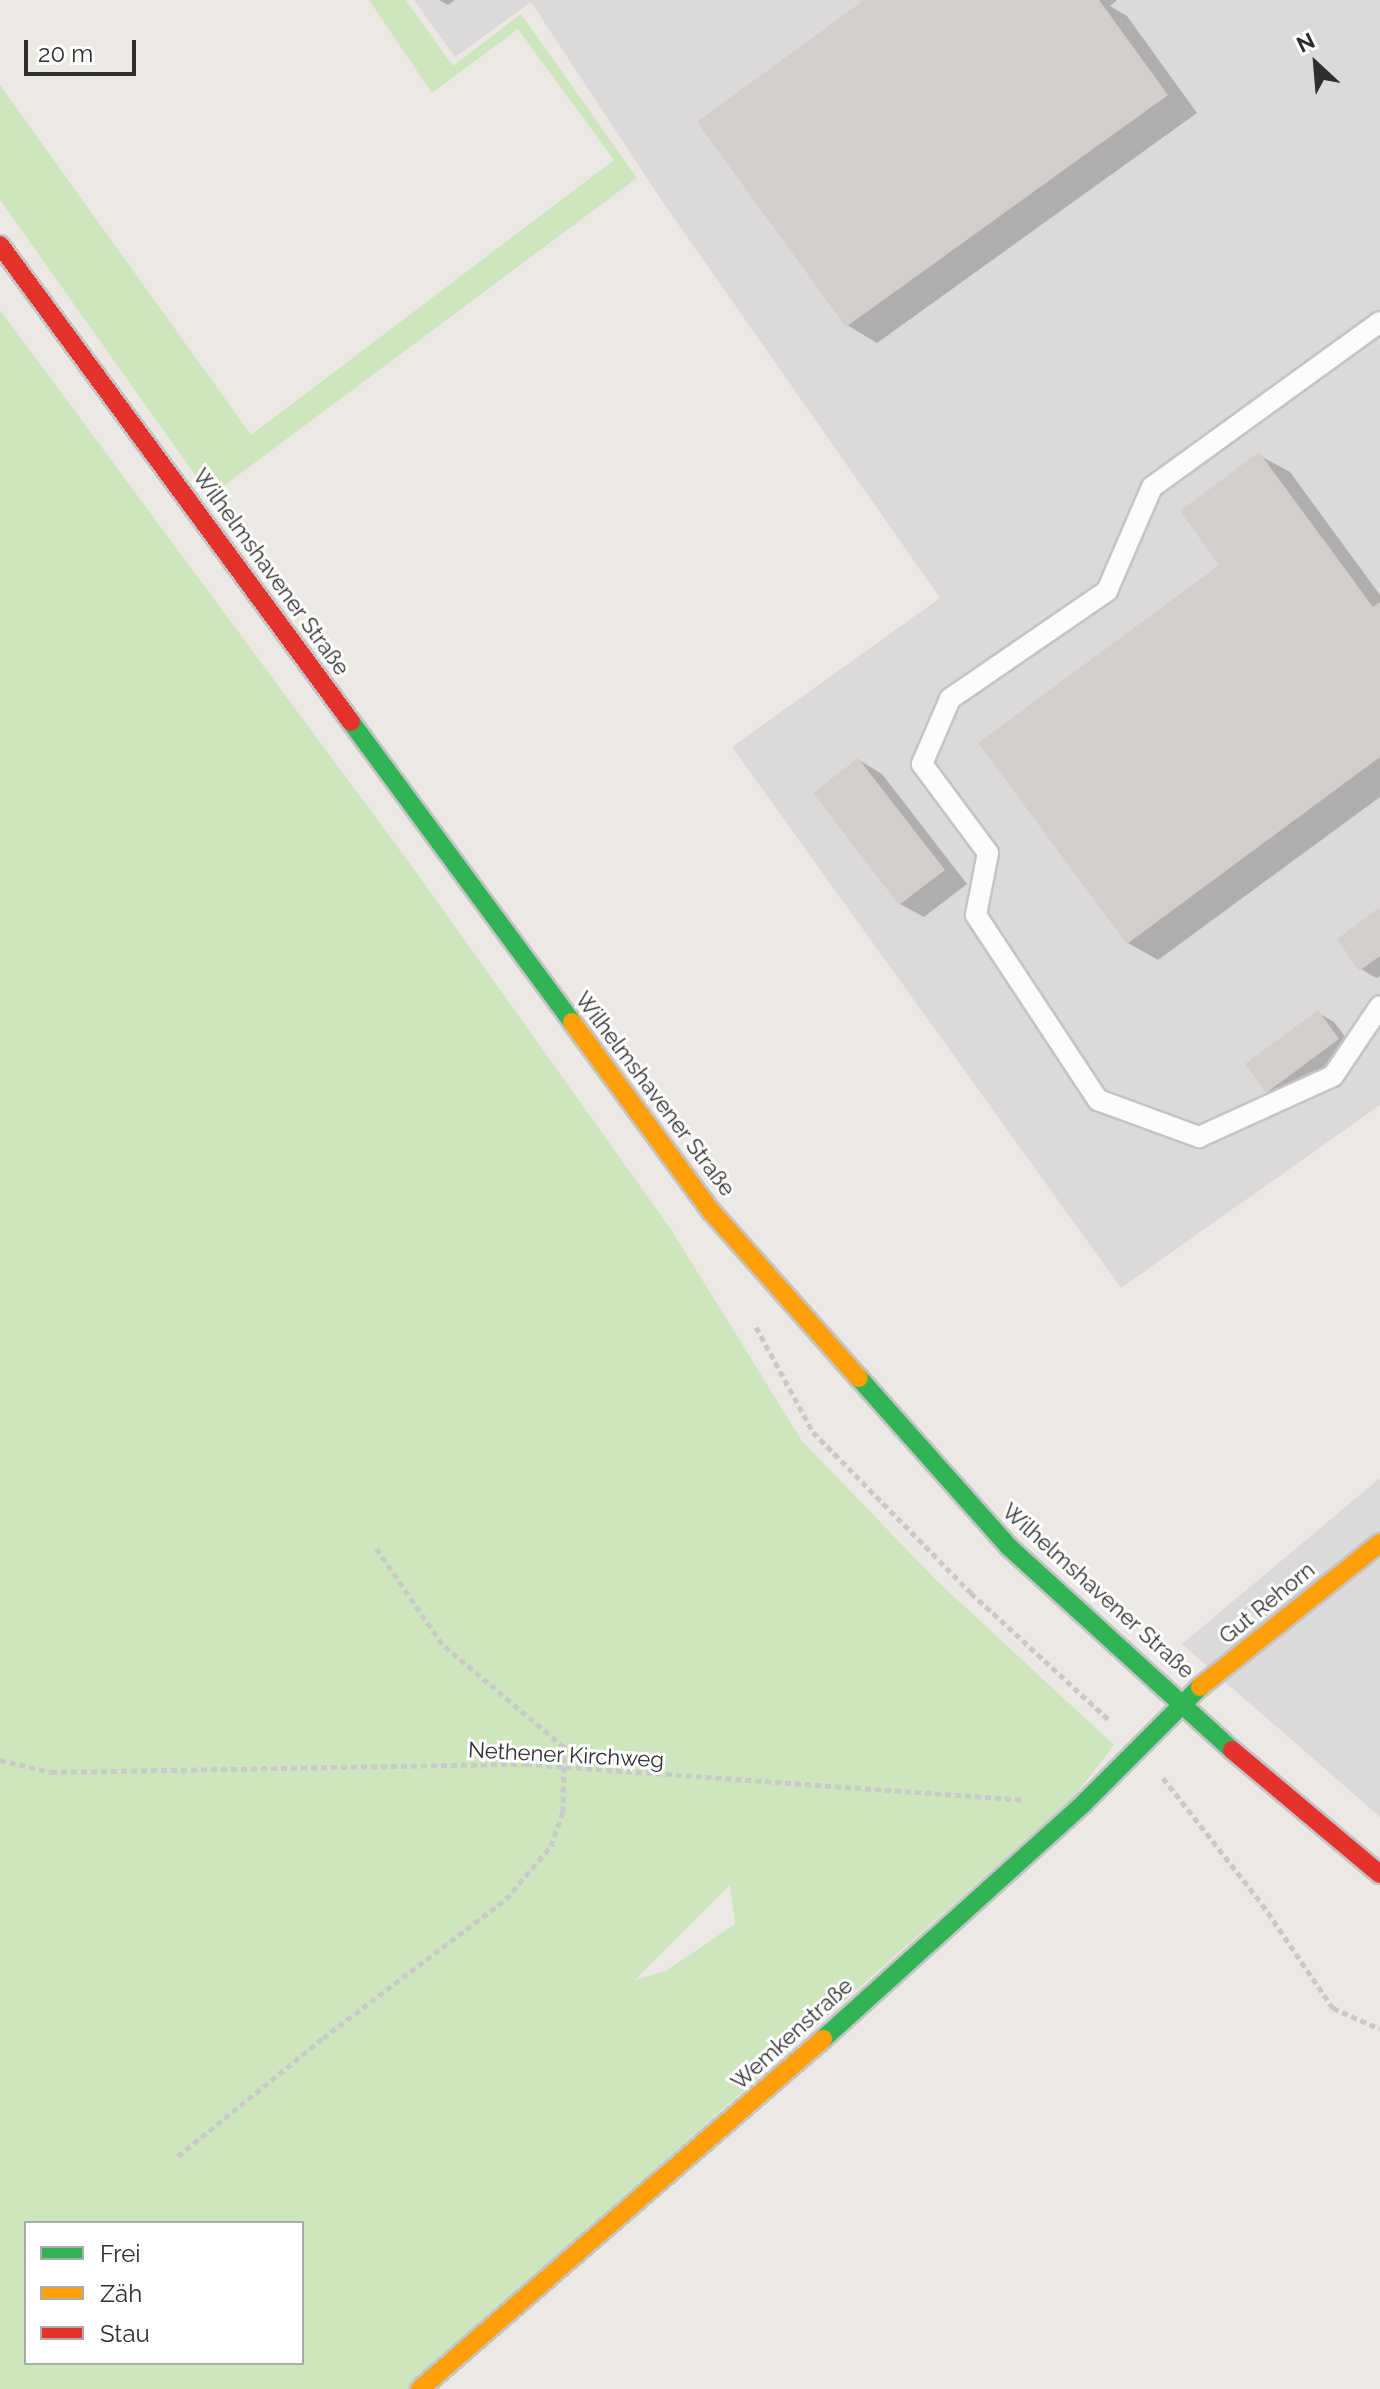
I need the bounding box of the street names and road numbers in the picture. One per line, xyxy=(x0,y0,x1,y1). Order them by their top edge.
street label: Wilhelmshavener Straße xyxy=(187,463,355,681)
street label: Wilhelmshavener Straße xyxy=(569,986,741,1202)
street label: Wilhelmshavener Straße xyxy=(997,1498,1199,1684)
street label: Gut Rehorn xyxy=(1214,1556,1320,1650)
street label: Nethener Kirchweg xyxy=(467,1737,665,1773)
street label: Wemkenstraße xyxy=(726,1973,858,2095)

